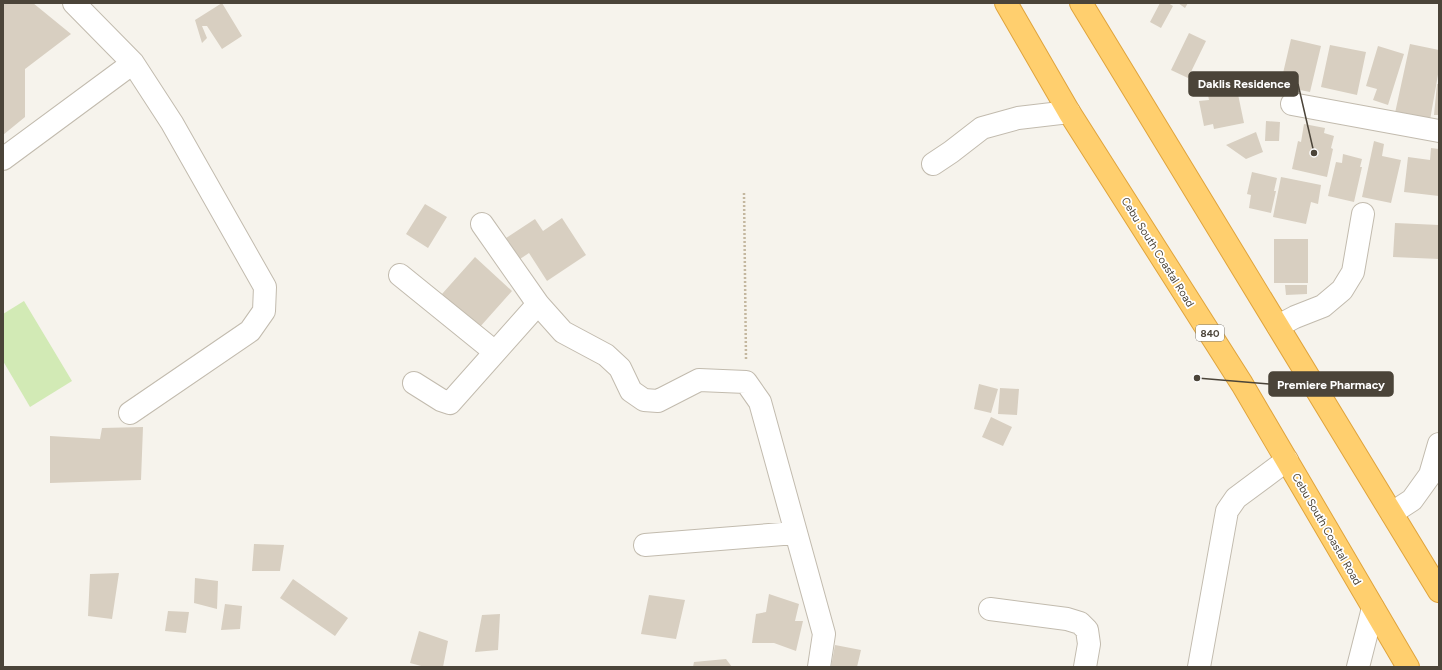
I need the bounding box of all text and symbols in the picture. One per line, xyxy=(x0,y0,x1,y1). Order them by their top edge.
callout: Daklis Residence xyxy=(1189,72,1298,96)
text: Daklis Residence xyxy=(1198,77,1291,91)
street label: Cebu South Coastal Road xyxy=(1118,195,1197,309)
road number: 840 xyxy=(1196,325,1224,341)
callout: Premiere Pharmacy xyxy=(1269,372,1393,396)
text: Premiere Pharmacy xyxy=(1277,378,1385,392)
street label: Cebu South Coastal Road xyxy=(1289,471,1364,587)

